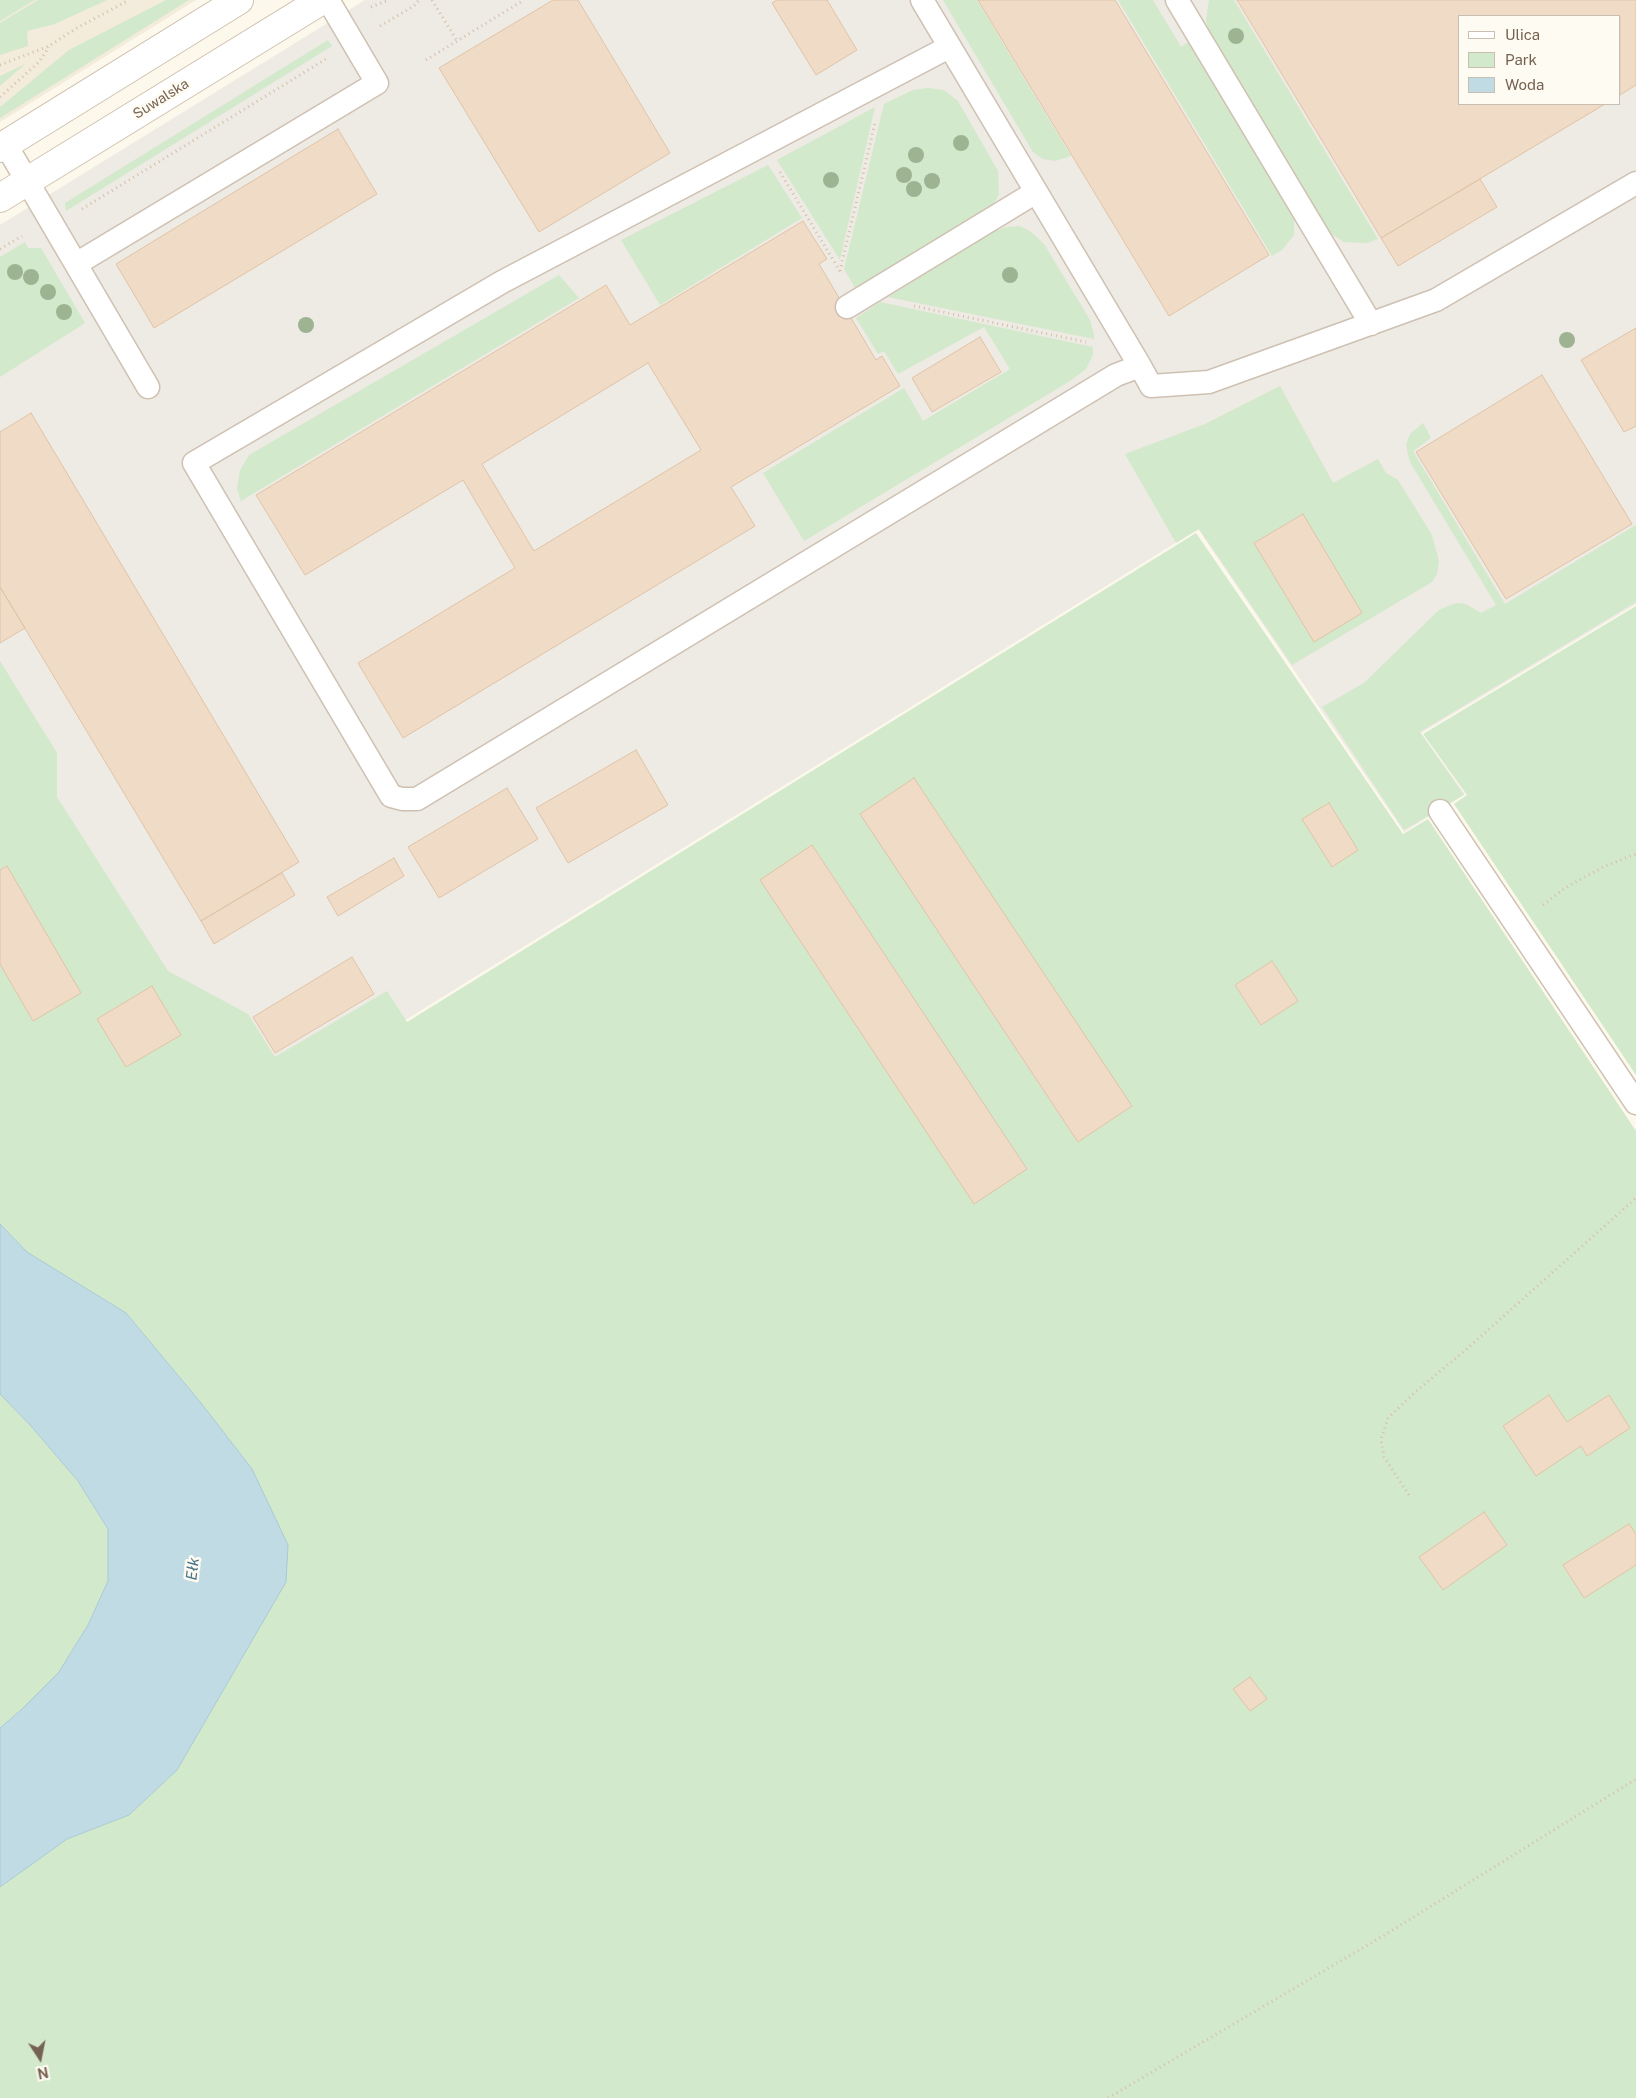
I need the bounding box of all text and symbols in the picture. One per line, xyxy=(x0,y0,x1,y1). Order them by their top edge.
legend xyxy=(1458,15,1621,105)
text: Ulica xyxy=(1505,26,1540,43)
text: Park xyxy=(1505,51,1537,68)
street label: Suwalska xyxy=(130,75,192,123)
text: Woda xyxy=(1505,76,1544,93)
water label: Ełk xyxy=(183,1557,203,1581)
north arrow xyxy=(15,2033,65,2083)
text: N xyxy=(36,2064,50,2082)

